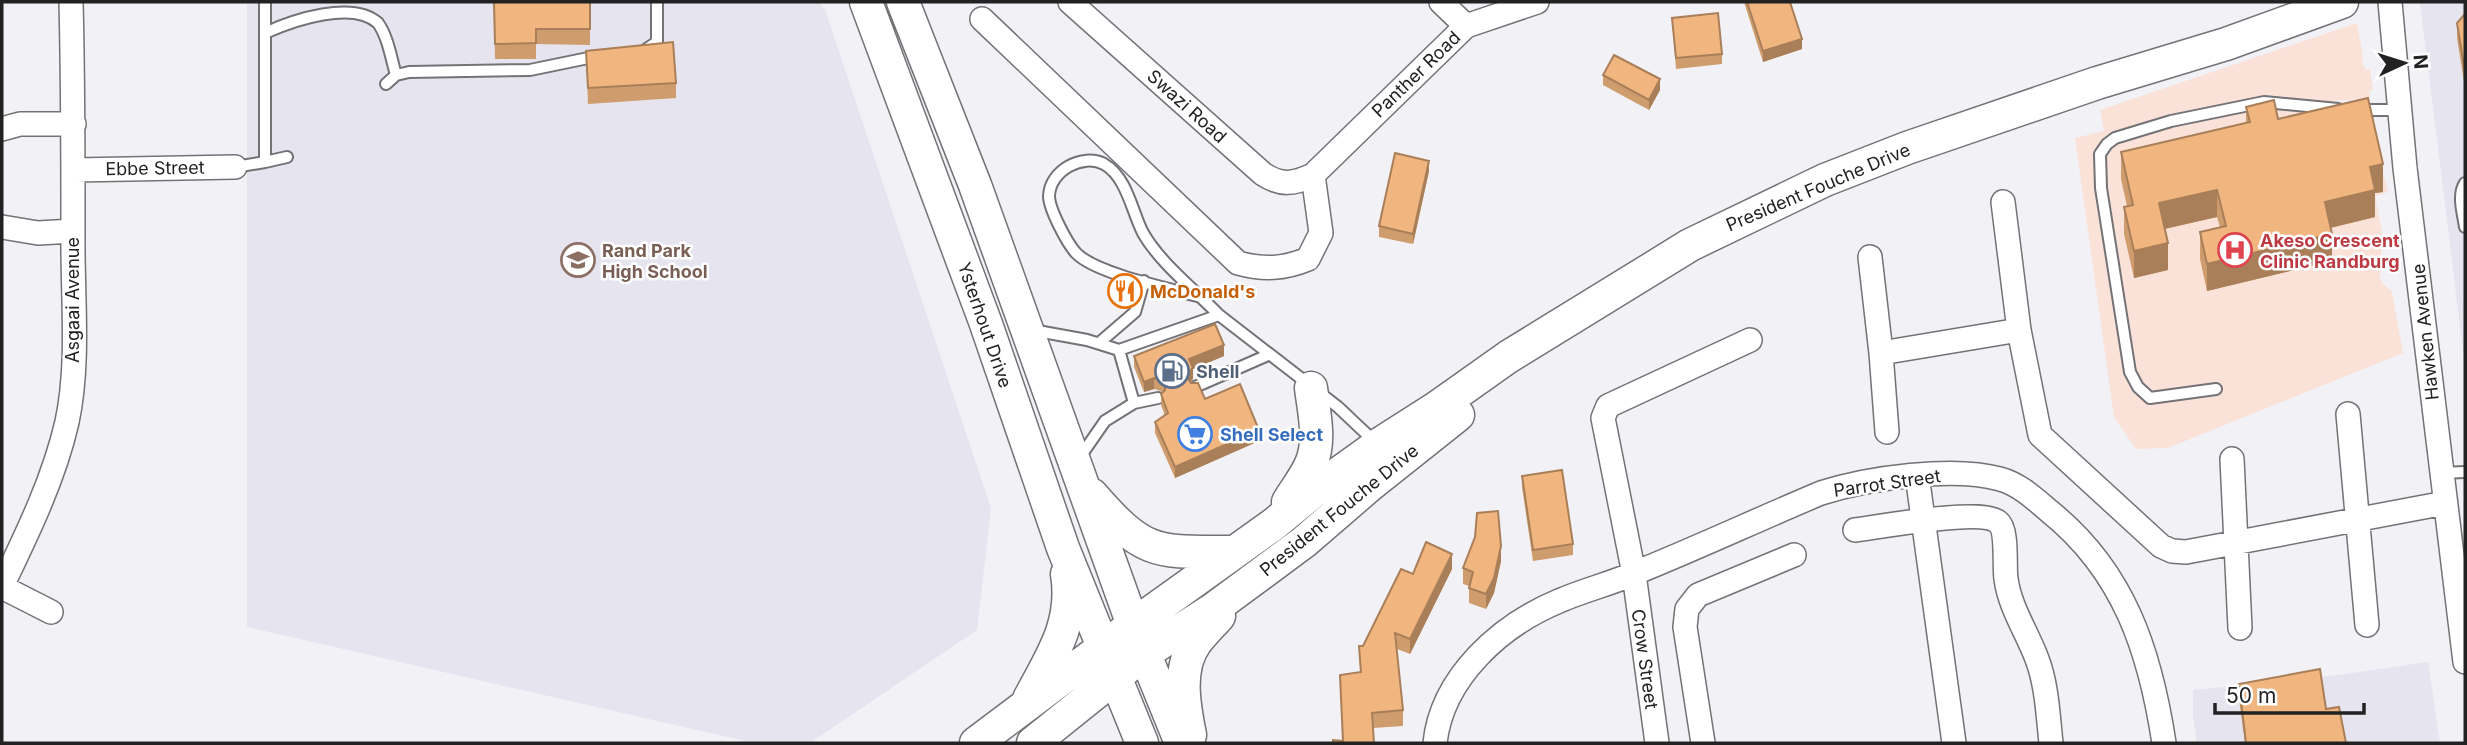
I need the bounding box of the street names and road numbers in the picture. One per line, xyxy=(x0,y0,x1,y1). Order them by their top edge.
street label: Panther Road xyxy=(1368,27,1464,121)
street label: Swazi Road xyxy=(1143,65,1231,147)
street label: President Fouche Drive xyxy=(1723,139,1913,235)
street label: Ebbe Street xyxy=(105,157,205,179)
street label: Asgaai Avenue xyxy=(62,237,83,363)
street label: Ysterhout Drive xyxy=(954,259,1016,391)
street label: Hawken Avenue xyxy=(2407,263,2443,401)
street label: President Fouche Drive xyxy=(1255,440,1423,580)
street label: Parrot Street xyxy=(1832,465,1942,501)
street label: Crow Street xyxy=(1628,608,1662,710)

